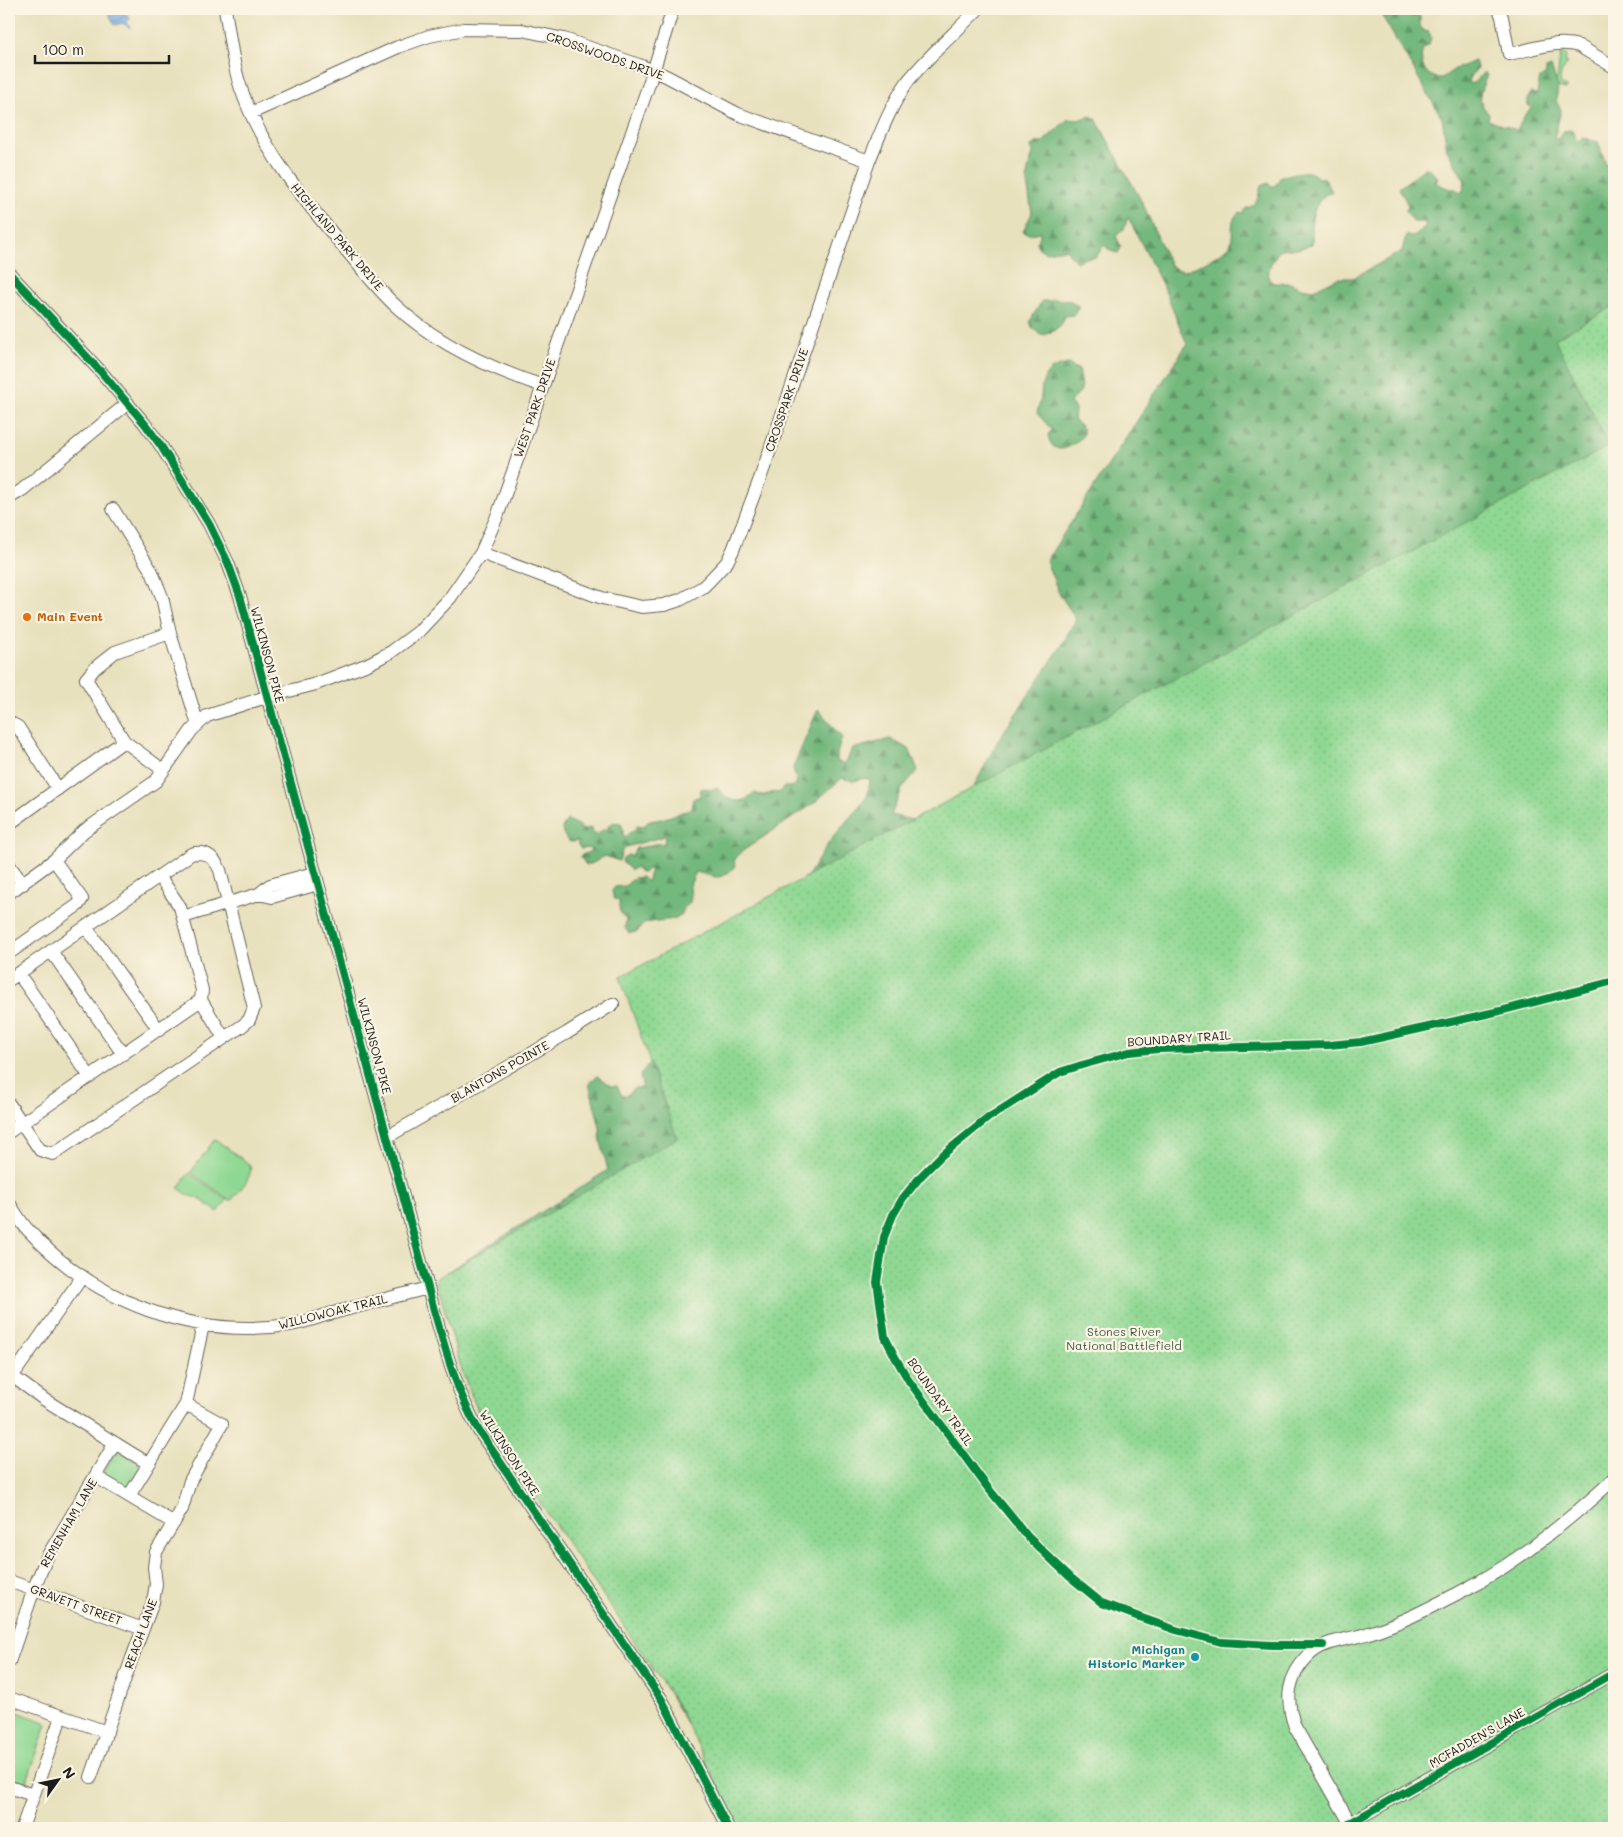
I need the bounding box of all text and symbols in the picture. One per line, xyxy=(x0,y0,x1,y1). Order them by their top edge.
street label: CROSSWOODS DRIVE xyxy=(544,27,666,83)
scale bar xyxy=(35,32,169,64)
text: 100 m xyxy=(42,39,84,59)
street label: HIGHLAND PARK DRIVE xyxy=(288,179,388,294)
street label: CROSSPARK DRIVE xyxy=(761,346,811,454)
street label: WEST PARK DRIVE xyxy=(510,356,559,459)
street label: WILKINSON PIKE xyxy=(247,605,289,705)
place label: Main Event xyxy=(37,608,103,624)
marker: Main Event xyxy=(21,611,33,623)
street label: WILKINSON PIKE xyxy=(354,996,396,1096)
street label: BOUNDARY TRAIL xyxy=(1126,1026,1232,1050)
street label: BLANTONS POINTE xyxy=(447,1036,552,1106)
street label: WILLOWOAK TRAIL xyxy=(277,1290,390,1332)
park label: Stones River National Battlefield xyxy=(1066,1323,1182,1353)
street label: BOUNDARY TRAIL xyxy=(904,1354,978,1449)
street label: WILKINSON PIKE xyxy=(476,1406,544,1499)
street label: REMENHAM LANE xyxy=(36,1475,100,1570)
street label: GRAVETT STREET xyxy=(28,1580,125,1628)
street label: REACH LANE xyxy=(120,1596,160,1671)
place label: Michigan Historic Marker xyxy=(1088,1641,1185,1671)
marker: Michigan Historic Marker xyxy=(1189,1651,1201,1663)
street label: MCFADDEN'S LANE xyxy=(1426,1703,1527,1771)
north arrow xyxy=(32,1754,82,1804)
text: N xyxy=(58,1763,80,1782)

